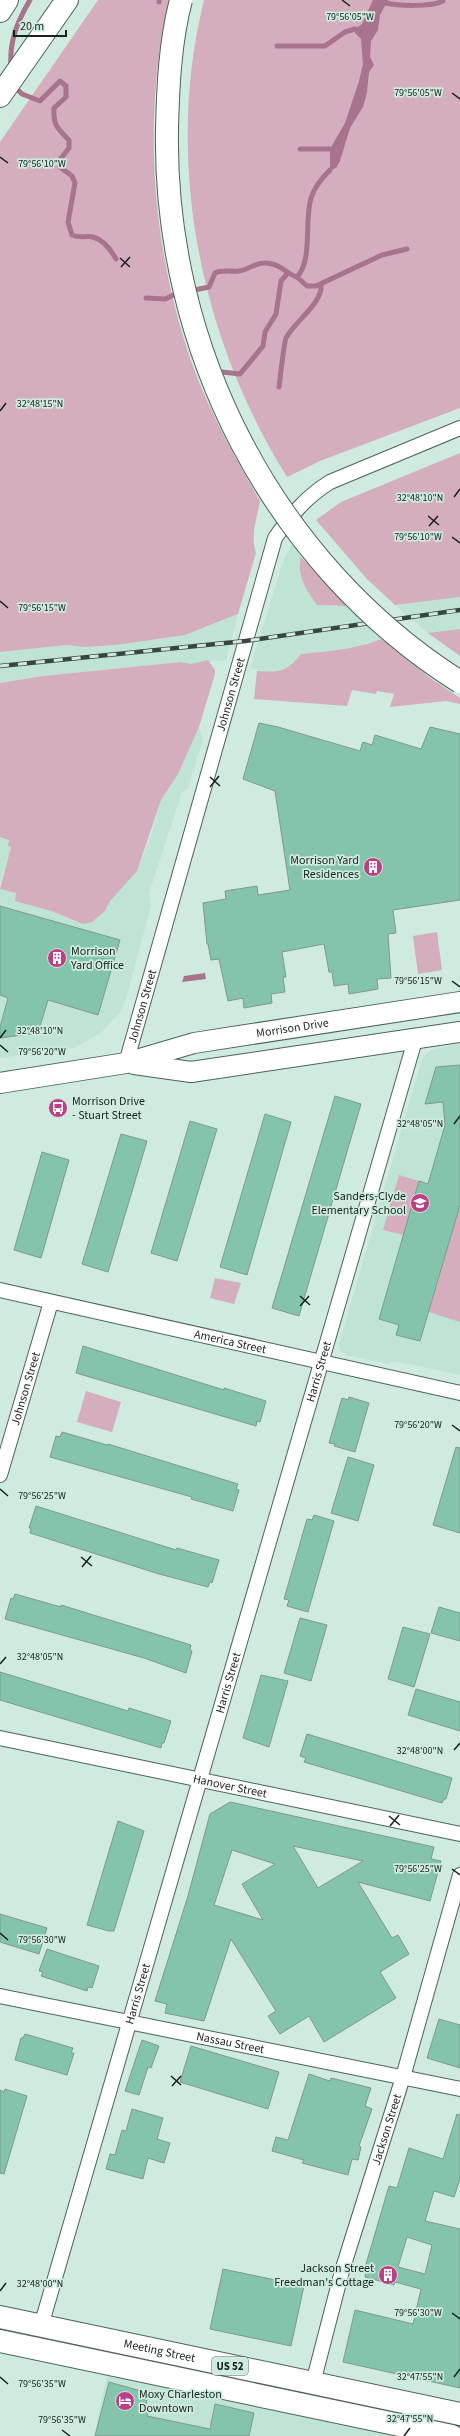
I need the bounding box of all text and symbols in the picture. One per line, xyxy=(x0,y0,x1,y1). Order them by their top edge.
text: 79°56'05"W xyxy=(326,10,374,24)
scale bar xyxy=(14,12,66,38)
text: 20 m xyxy=(20,18,44,35)
text: 79°56'05"W xyxy=(394,86,442,100)
text: 79°56'10"W xyxy=(18,157,66,171)
text: 32°48'15"N xyxy=(17,397,63,411)
text: 32°48'10"N xyxy=(397,491,443,505)
text: 79°56'10"W xyxy=(394,530,442,544)
text: 79°56'15"W xyxy=(18,601,66,615)
street label: Johnson Street xyxy=(212,656,249,733)
place label: Morrison Yard Residences xyxy=(290,852,359,883)
building icon: Morrison Yard Residences xyxy=(362,856,384,878)
place label: Morrison Yard Office xyxy=(70,943,124,974)
building icon: Morrison Yard Office xyxy=(46,947,68,969)
street label: Johnson Street xyxy=(124,967,161,1045)
text: 79°56'15"W xyxy=(394,974,442,988)
street label: Morrison Drive xyxy=(255,1014,330,1042)
text: 32°48'10"N xyxy=(17,1024,63,1038)
text: 79°56'20"W xyxy=(18,1045,66,1059)
place label: Morrison Drive - Stuart Street xyxy=(72,1093,145,1124)
bus stop icon: Morrison Drive - Stuart Street xyxy=(47,1097,69,1119)
text: 32°48'05"N xyxy=(397,1117,443,1131)
place label: Sanders-Clyde Elementary School xyxy=(311,1188,406,1219)
school or university icon: Sanders-Clyde Elementary School xyxy=(409,1192,431,1214)
street label: America Street xyxy=(193,1325,268,1358)
street label: Harris Street xyxy=(302,1339,335,1404)
street label: Johnson Street xyxy=(7,1350,44,1428)
text: 79°56'20"W xyxy=(394,1418,442,1432)
text: 79°56'25"W xyxy=(18,1489,66,1503)
text: 32°48'05"N xyxy=(17,1650,63,1664)
street label: Harris Street xyxy=(211,1650,245,1715)
text: 32°48'00"N xyxy=(397,1744,443,1758)
street label: Hanover Street xyxy=(192,1770,269,1802)
text: 79°56'25"W xyxy=(394,1862,442,1876)
text: 79°56'30"W xyxy=(18,1933,66,1947)
street label: Harris Street xyxy=(121,1961,155,2026)
street label: Nassau Street xyxy=(195,2027,266,2058)
street label: Jackson Street xyxy=(367,2092,406,2167)
place label: Jackson Street Freedman's Cottage xyxy=(274,2260,374,2291)
building icon: Jackson Street Freedman's Cottage xyxy=(377,2264,399,2286)
text: 32°48'00"N xyxy=(17,2277,63,2291)
text: 79°56'30"W xyxy=(394,2306,442,2320)
street label: Meeting Street xyxy=(122,2335,197,2366)
road number: US 52 xyxy=(212,2357,248,2375)
text: 32°47'55"N xyxy=(397,2370,443,2384)
text: 79°56'35"W xyxy=(18,2377,66,2391)
place label: Moxy Charleston Downtown xyxy=(139,2386,222,2417)
hotel icon: Moxy Charleston Downtown xyxy=(114,2390,136,2412)
text: 32°47'55"N xyxy=(387,2412,433,2426)
text: 79°56'35"W xyxy=(38,2413,86,2427)

